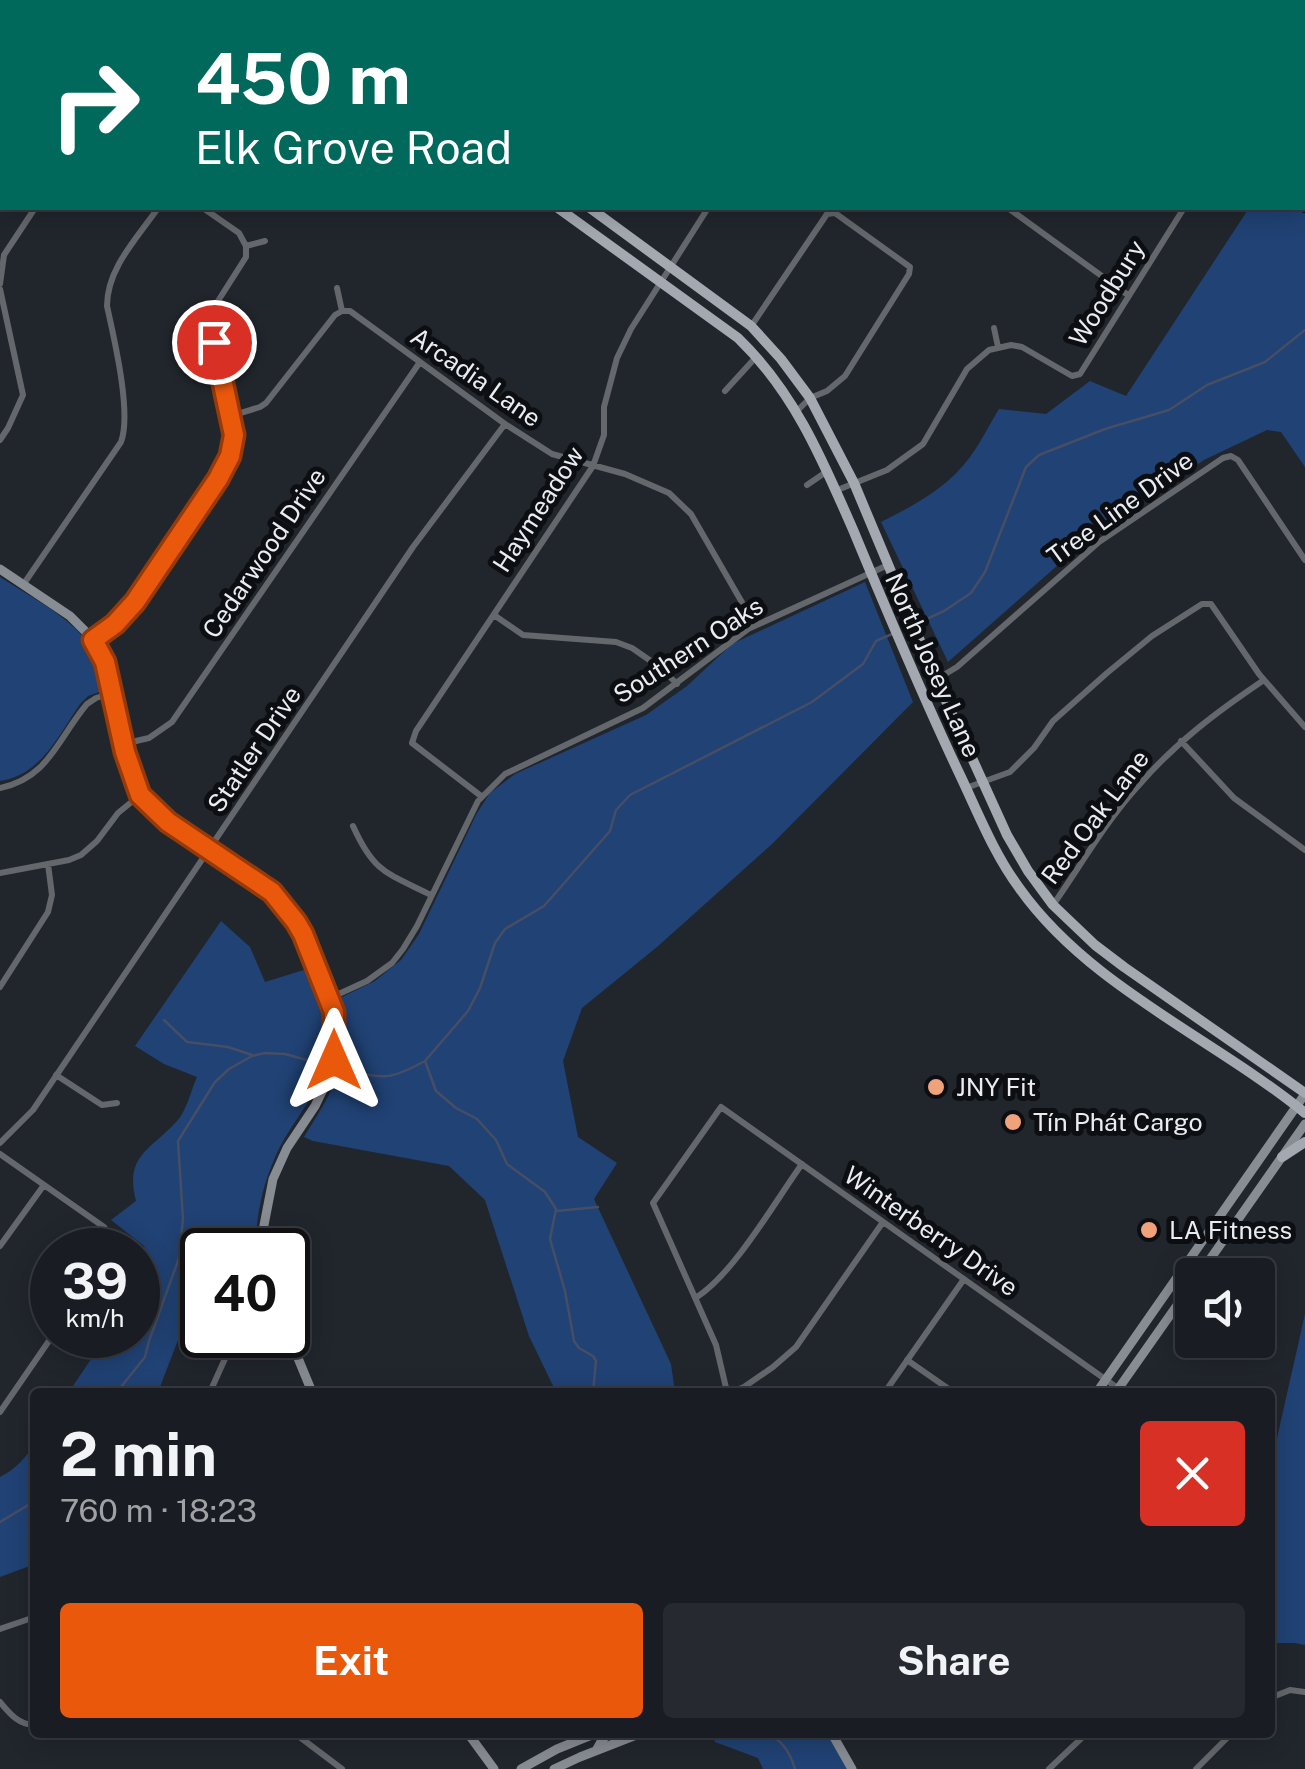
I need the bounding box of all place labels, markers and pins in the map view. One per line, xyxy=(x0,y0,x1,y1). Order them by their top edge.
pin xyxy=(172,300,257,385)
place label: JNY Fit xyxy=(956,1072,1036,1102)
marker: JNY Fit xyxy=(925,1076,947,1098)
place label: Tín Phát Cargo xyxy=(1033,1107,1203,1137)
marker: Tín Phát Cargo xyxy=(1002,1111,1024,1133)
place label: LA Fitness xyxy=(1169,1215,1292,1245)
marker: LA Fitness xyxy=(1138,1219,1160,1241)

